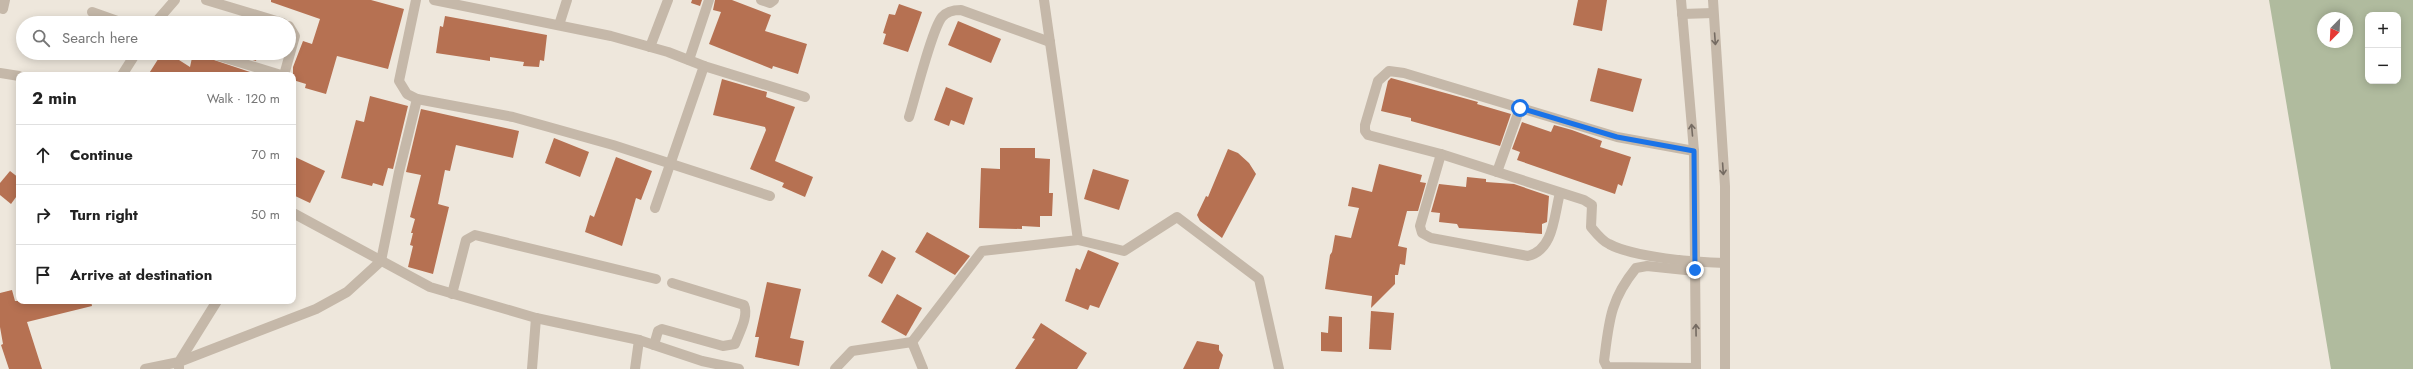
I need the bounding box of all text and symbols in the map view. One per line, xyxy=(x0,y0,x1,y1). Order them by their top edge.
north arrow xyxy=(2317,12,2353,48)
map controls xyxy=(2365,12,2401,84)
button: + xyxy=(2365,12,2401,48)
search box xyxy=(16,16,296,60)
icon: search xyxy=(30,27,52,49)
text: Search here xyxy=(62,27,138,49)
one-way arrow xyxy=(1712,32,1719,45)
button: − xyxy=(2365,48,2401,84)
text: 2 min xyxy=(32,86,77,110)
text: Walk · 120 m xyxy=(207,89,280,108)
route start xyxy=(1511,99,1529,117)
one-way arrow xyxy=(1688,124,1696,137)
icon: ahead xyxy=(32,144,54,166)
text: Continue xyxy=(70,144,133,166)
text: 70 m xyxy=(251,145,280,164)
one-way arrow xyxy=(1720,162,1727,175)
icon: right xyxy=(32,204,54,226)
text: Turn right xyxy=(70,204,138,226)
text: 50 m xyxy=(251,205,280,224)
route end xyxy=(1686,261,1704,279)
icon: arrive xyxy=(32,264,54,286)
text: Arrive at destination xyxy=(70,264,212,286)
one-way arrow xyxy=(1692,324,1700,337)

